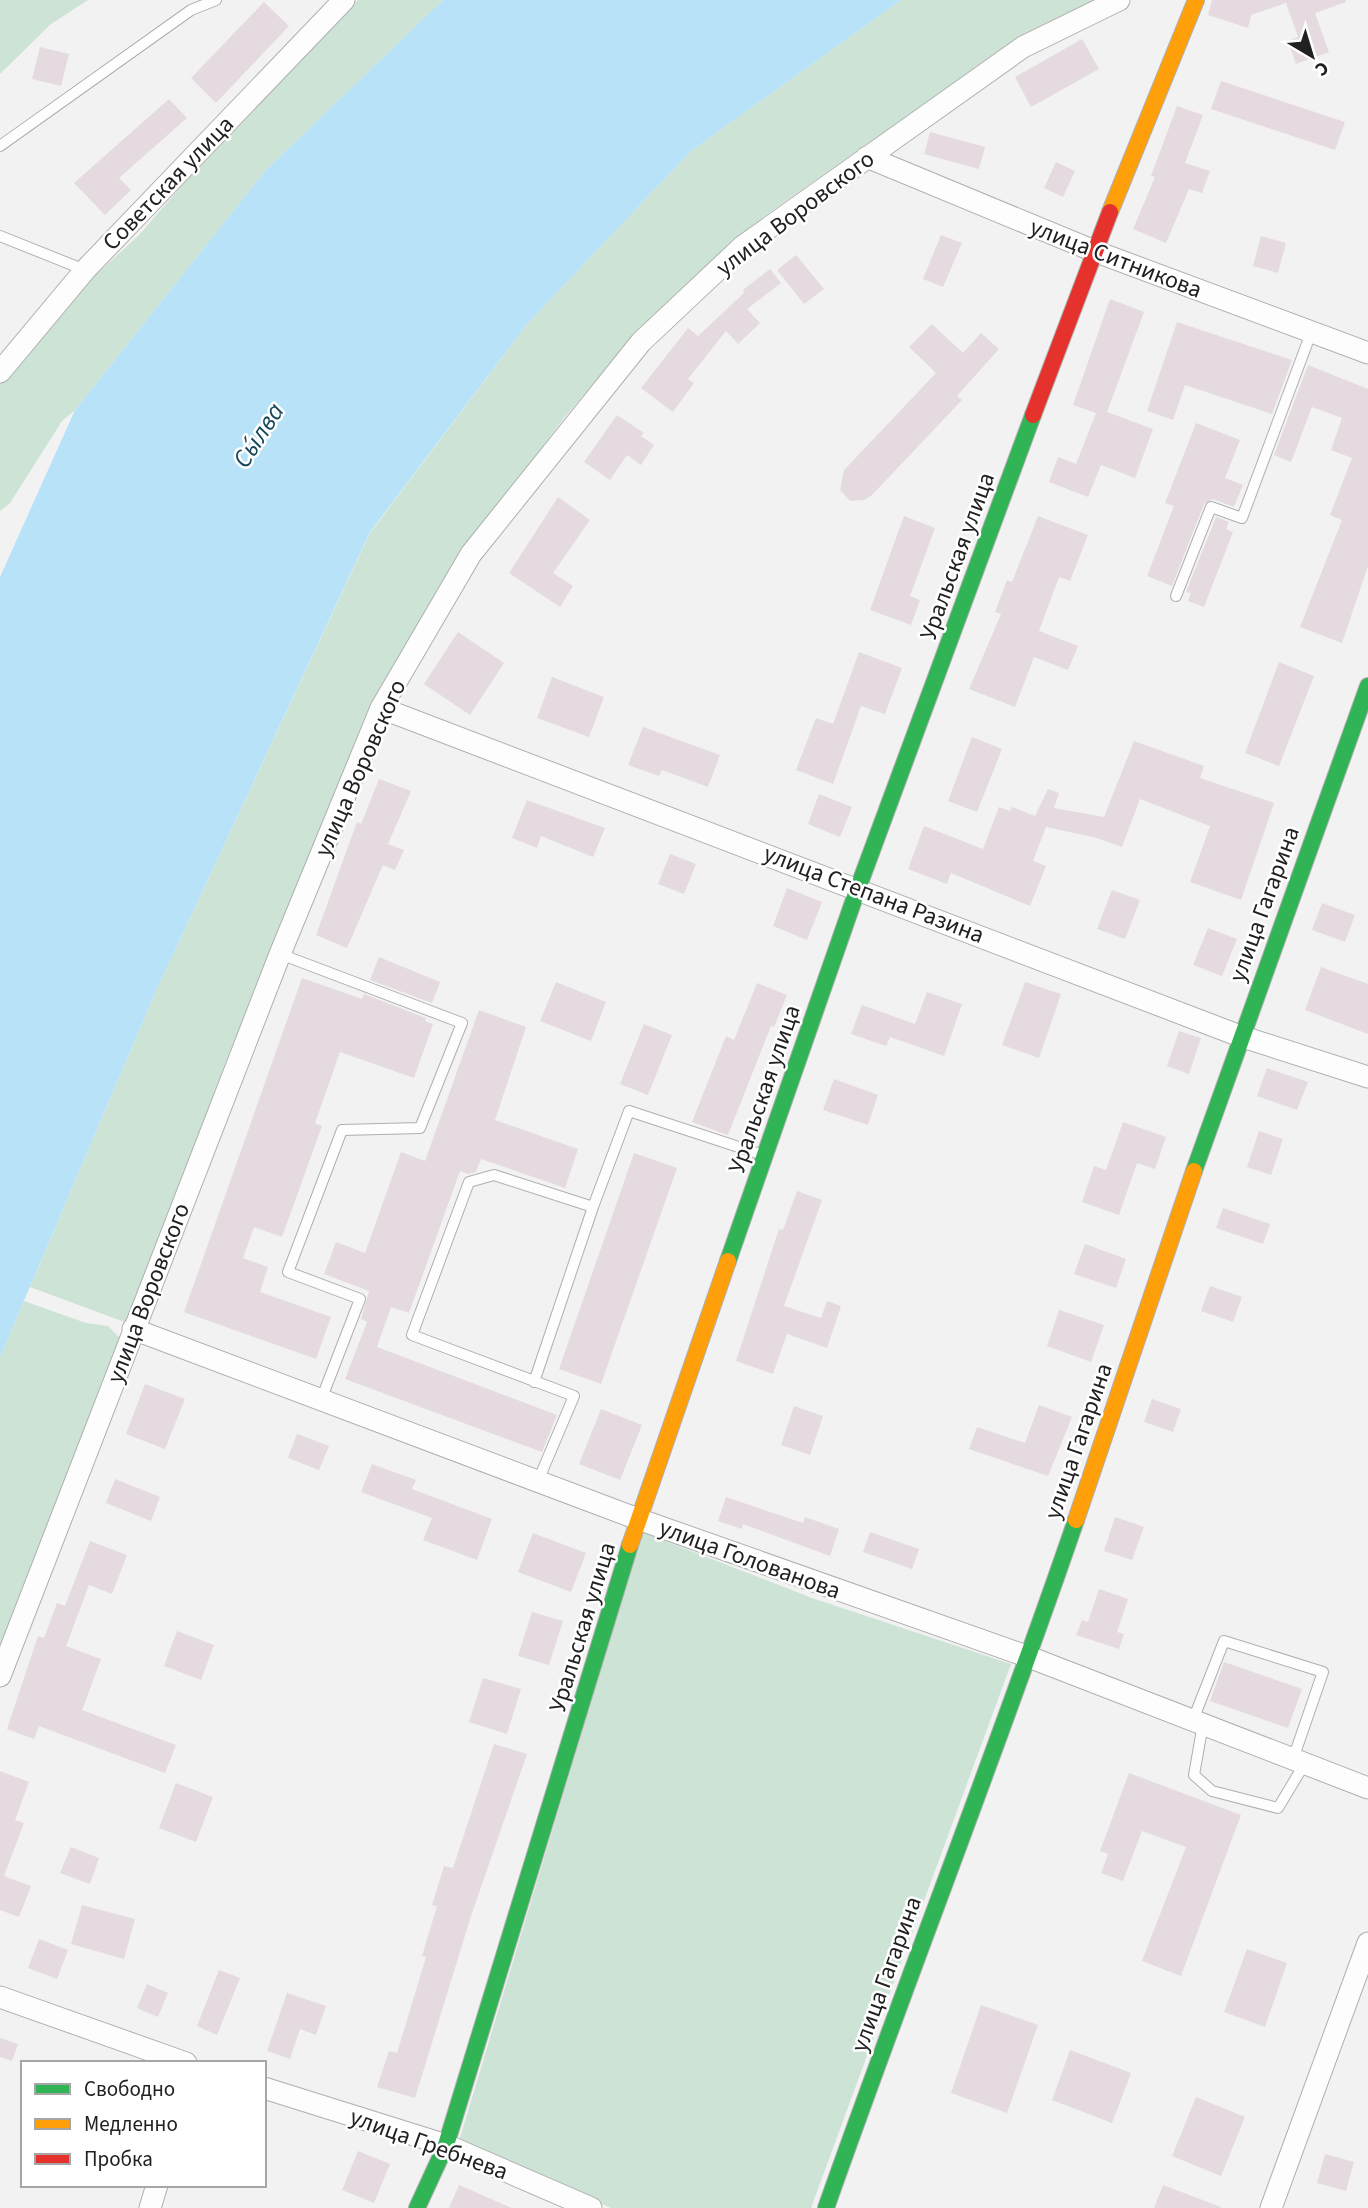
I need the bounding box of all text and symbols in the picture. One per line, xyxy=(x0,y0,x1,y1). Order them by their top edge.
north arrow xyxy=(1277,21,1347,91)
text: С xyxy=(1309,54,1334,82)
street label: Советская улица xyxy=(95,108,242,259)
street label: улица Воровского xyxy=(709,142,882,285)
street label: улица Ситникова xyxy=(1025,210,1207,307)
water label: Сы́лва xyxy=(224,395,293,475)
street label: Уральская улица xyxy=(911,468,1004,645)
street label: улица Воровского xyxy=(306,674,415,862)
street label: улица Гагарина xyxy=(1220,822,1309,987)
street label: улица Степана Разина xyxy=(758,836,989,953)
street label: Уральская улица xyxy=(719,1000,810,1178)
street label: улица Воровского xyxy=(98,1198,199,1388)
street label: улица Гагарина xyxy=(1035,1358,1122,1524)
street label: улица Голованова xyxy=(654,1510,846,1609)
street label: Уральская улица xyxy=(540,1538,625,1716)
street label: улица Гагарина xyxy=(842,1892,931,2057)
legend xyxy=(21,2061,266,2187)
text: Свободно xyxy=(84,2074,175,2104)
street label: улица Гребнева xyxy=(345,2100,513,2189)
text: Медленно xyxy=(84,2109,178,2139)
text: Пробка xyxy=(84,2144,153,2174)

